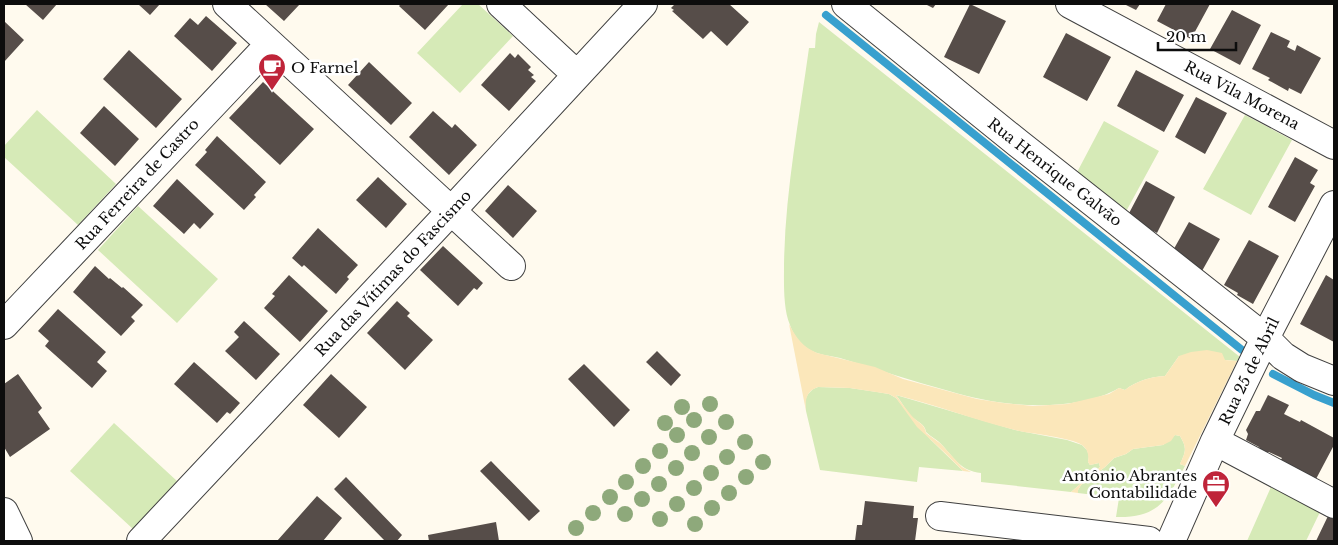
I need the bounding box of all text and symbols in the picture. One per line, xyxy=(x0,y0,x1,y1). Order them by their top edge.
scale bar xyxy=(1158,20,1236,52)
text: 20 m xyxy=(1166,27,1206,46)
cafe icon: O Farnel xyxy=(257,52,287,91)
street label: Rua Vila Morena xyxy=(1181,57,1303,134)
place label: O Farnel xyxy=(291,58,358,77)
street label: Rua Ferreira de Castro xyxy=(71,114,203,254)
street label: Rua Henrique Galvão xyxy=(984,114,1126,230)
street label: Rua das Vítimas do Fascismo xyxy=(311,186,475,360)
street label: Rua 25 de Abril xyxy=(1215,314,1283,428)
place label: Antônio Abrantes Contabilidade xyxy=(1061,466,1197,502)
office icon: Antônio Abrantes Contabilidade xyxy=(1201,469,1231,508)

